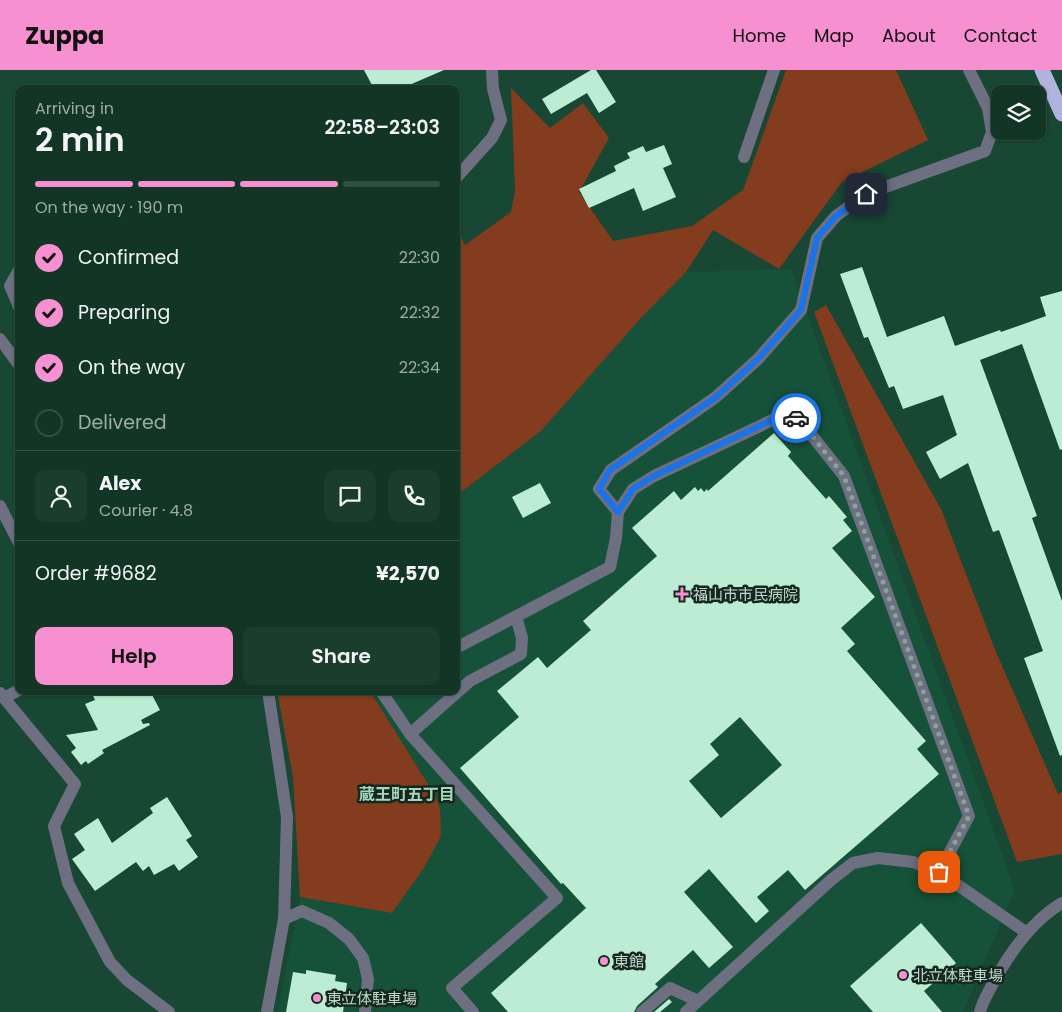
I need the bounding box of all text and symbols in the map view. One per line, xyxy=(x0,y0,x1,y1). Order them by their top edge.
text: Zuppa xyxy=(25,19,104,52)
text: Home xyxy=(732,23,786,48)
text: Map xyxy=(814,23,854,48)
text: About xyxy=(882,23,936,48)
text: Contact xyxy=(964,23,1037,48)
map controls xyxy=(991,85,1046,140)
button: layers xyxy=(991,85,1046,140)
text: Arriving in xyxy=(35,97,114,120)
text: 22:58–23:03 xyxy=(324,114,440,141)
text: 2 min xyxy=(35,117,125,162)
pin xyxy=(845,173,887,215)
icon: home xyxy=(852,180,880,208)
text: On the way · 190 m xyxy=(35,196,183,219)
icon: check xyxy=(35,244,63,272)
text: Confirmed xyxy=(78,244,179,271)
text: 22:30 xyxy=(399,246,440,269)
icon: check xyxy=(35,299,63,327)
text: Preparing xyxy=(78,299,170,326)
text: 22:32 xyxy=(400,301,440,324)
icon: check xyxy=(35,354,63,382)
text: On the way xyxy=(78,354,185,381)
text: 22:34 xyxy=(399,356,440,379)
courier xyxy=(771,393,821,443)
icon: car xyxy=(782,404,810,432)
text: Delivered xyxy=(78,409,167,436)
button: person xyxy=(35,470,87,522)
text: Alex xyxy=(99,470,141,497)
button: chat xyxy=(324,470,376,522)
button: phone xyxy=(388,470,440,522)
text: Courier · 4.8 xyxy=(99,499,193,522)
text: Order #9682 xyxy=(35,560,157,587)
text: ¥2,570 xyxy=(376,560,440,587)
place label: 福山市市民病院 xyxy=(693,584,798,605)
marker: 福山市市民病院 xyxy=(675,587,689,601)
button: Help xyxy=(35,627,233,685)
button: Share xyxy=(243,627,440,685)
district label: 蔵王町五丁目 xyxy=(359,783,455,806)
pin xyxy=(918,851,960,893)
icon: bag xyxy=(925,858,953,886)
place label: 東館 xyxy=(614,951,644,972)
marker: 東館 xyxy=(598,955,610,967)
place label: 北立体駐車場 xyxy=(913,965,1003,986)
marker: 北立体駐車場 xyxy=(897,969,909,981)
place label: 東立体駐車場 xyxy=(327,988,417,1009)
marker: 東立体駐車場 xyxy=(311,992,323,1004)

